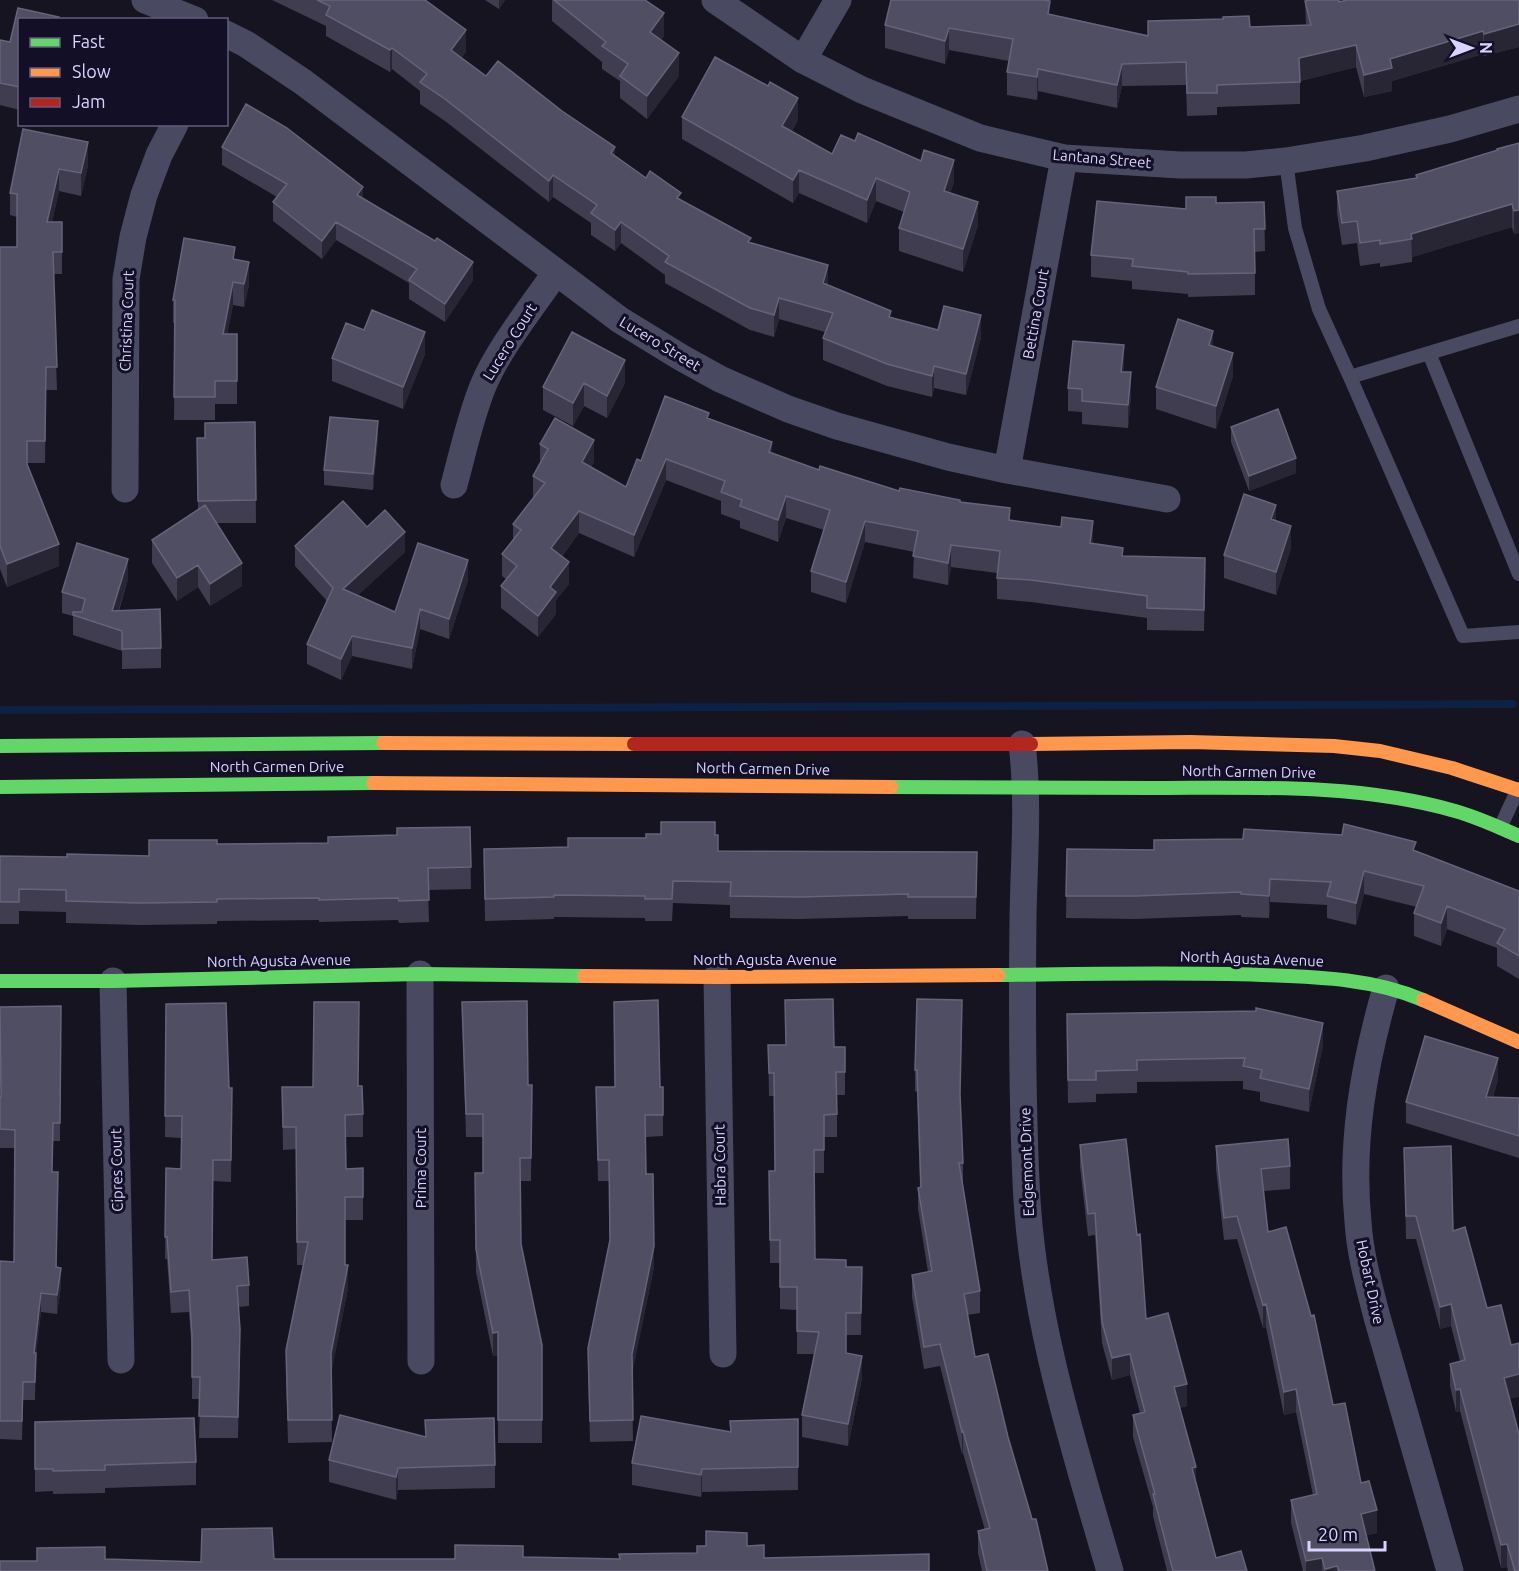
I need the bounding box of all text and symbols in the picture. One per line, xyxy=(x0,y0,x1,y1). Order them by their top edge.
legend xyxy=(18,18,228,126)
north arrow xyxy=(1441,18,1501,78)
text: Fast xyxy=(72,31,105,51)
text: N xyxy=(1477,42,1495,54)
text: Slow xyxy=(72,61,111,81)
text: Jam xyxy=(72,91,106,111)
street label: Lantana Street xyxy=(1052,146,1152,171)
street label: Bettina Court xyxy=(1019,268,1052,360)
street label: Christina Court xyxy=(116,270,137,372)
street label: Lucero Court xyxy=(479,300,540,383)
street label: Lucero Street xyxy=(617,313,704,374)
street label: North Carmen Drive xyxy=(210,758,344,775)
street label: North Carmen Drive xyxy=(696,759,830,778)
street label: North Carmen Drive xyxy=(1182,762,1316,781)
street label: North Agusta Avenue xyxy=(1180,947,1324,970)
street label: North Agusta Avenue xyxy=(207,951,351,970)
street label: North Agusta Avenue xyxy=(693,951,837,968)
street label: Edgemont Drive xyxy=(1016,1107,1037,1217)
street label: Habra Court xyxy=(710,1124,729,1206)
street label: Cipres Court xyxy=(107,1128,126,1212)
street label: Prima Court xyxy=(412,1128,429,1208)
street label: Hobart Drive xyxy=(1353,1238,1388,1326)
scale bar xyxy=(1309,1514,1386,1552)
text: 20 m xyxy=(1318,1524,1358,1544)

